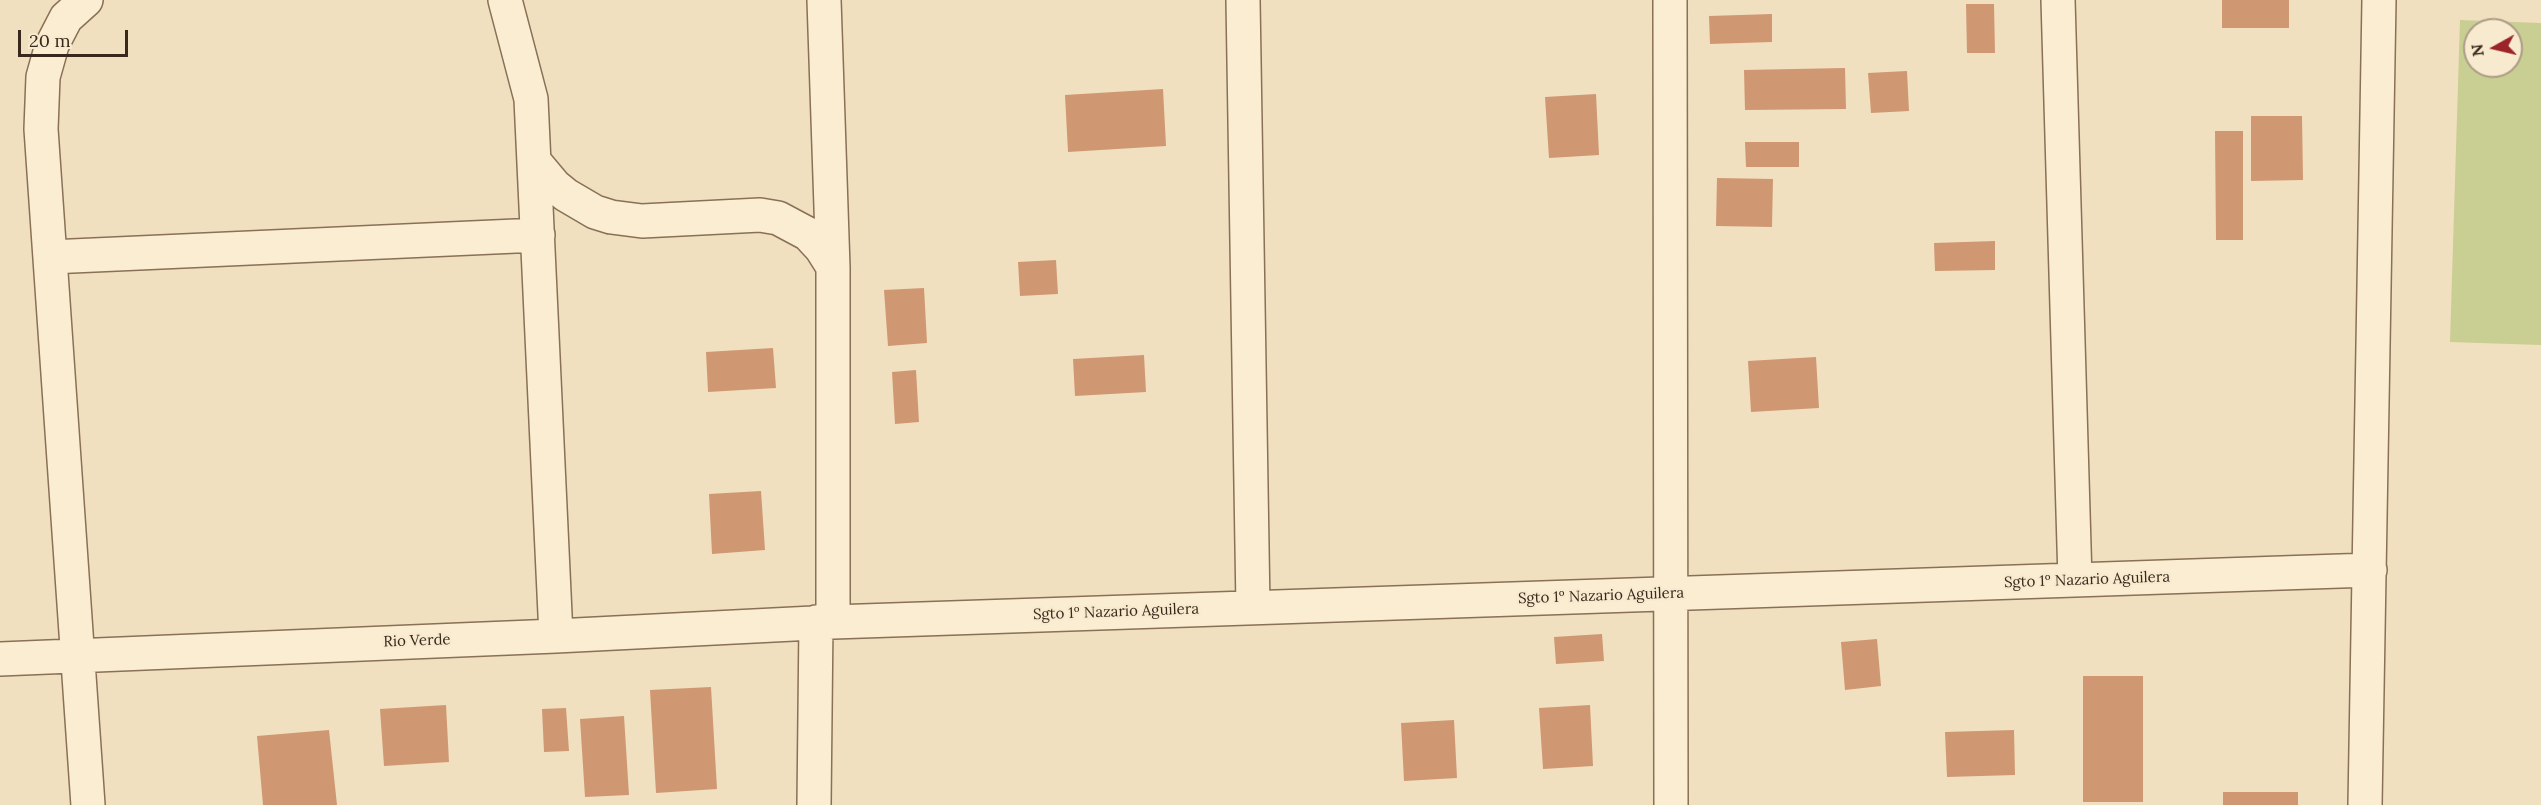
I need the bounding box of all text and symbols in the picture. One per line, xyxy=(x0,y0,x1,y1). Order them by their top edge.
scale bar xyxy=(21,18,130,56)
north arrow xyxy=(2463,18,2523,78)
text: 20 m xyxy=(29,29,71,52)
text: N xyxy=(2466,43,2488,58)
street label: Sgto 1º Nazario Aguilera xyxy=(2004,568,2170,592)
street label: Sgto 1º Nazario Aguilera xyxy=(1518,584,1684,608)
street label: Sgto 1º Nazario Aguilera xyxy=(1033,600,1199,624)
street label: Rio Verde xyxy=(383,631,451,651)

